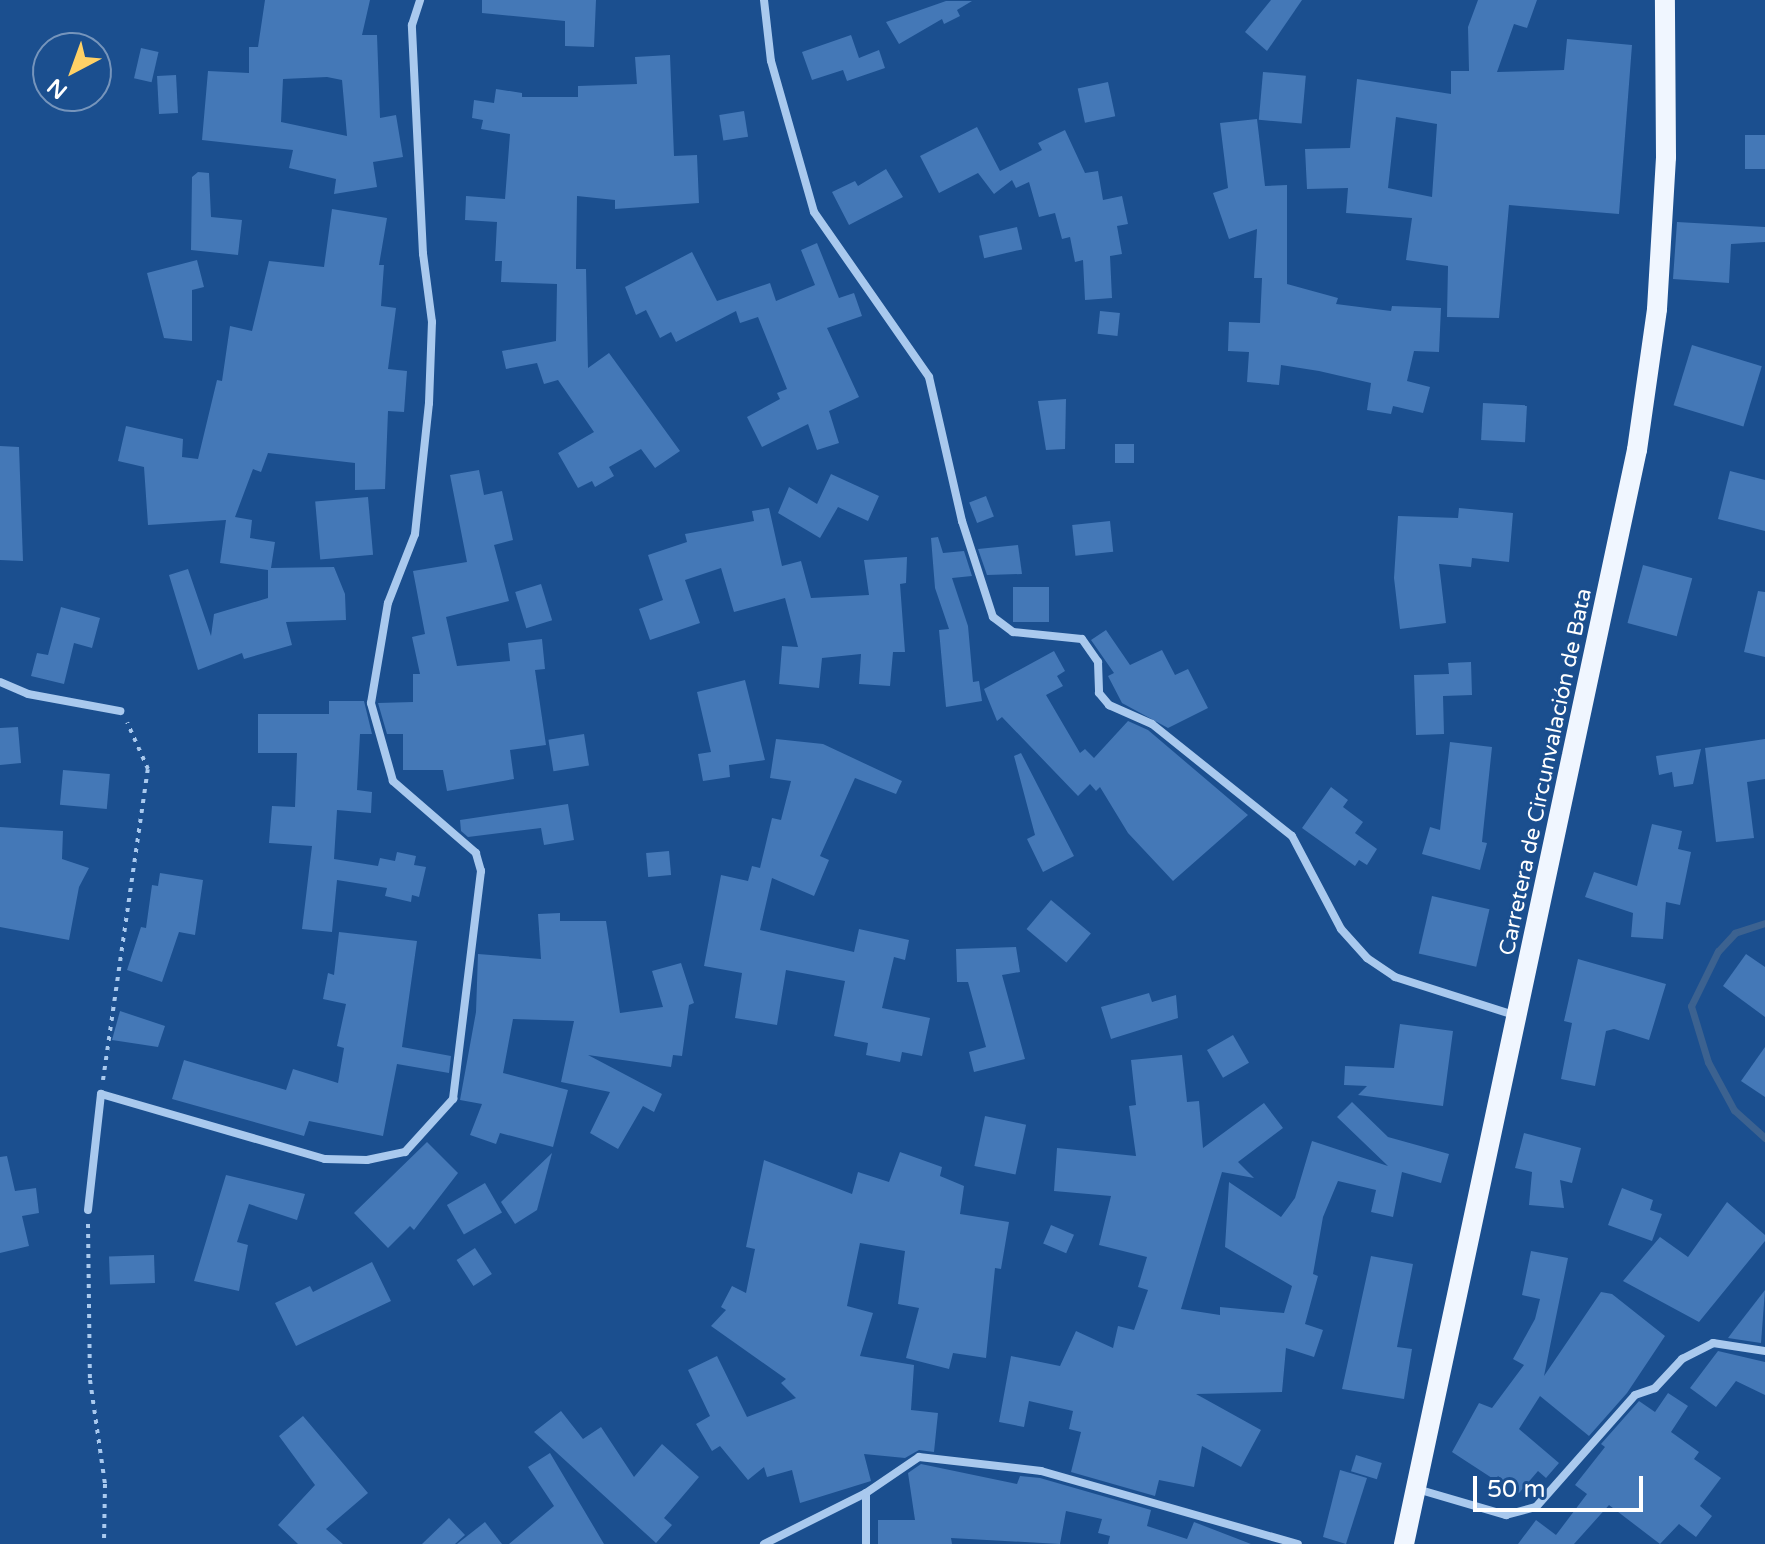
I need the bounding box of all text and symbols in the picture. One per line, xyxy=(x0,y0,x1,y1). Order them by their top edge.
north arrow xyxy=(32,32,112,112)
text: N xyxy=(42,73,73,104)
street label: Carretera de Circunvalación de Bata xyxy=(1494,586,1598,958)
scale bar xyxy=(1477,1460,1647,1510)
text: 50 m xyxy=(1487,1475,1545,1504)

